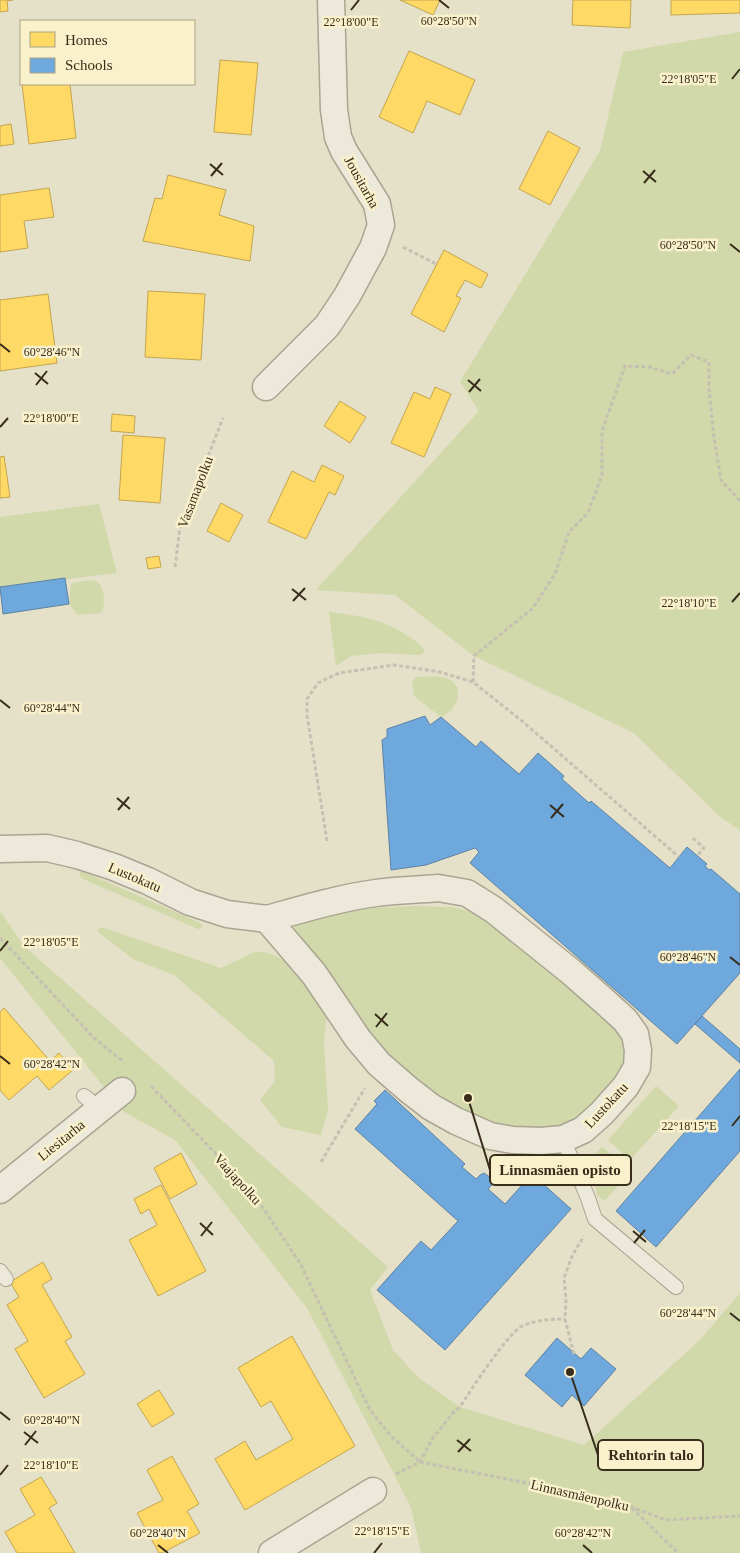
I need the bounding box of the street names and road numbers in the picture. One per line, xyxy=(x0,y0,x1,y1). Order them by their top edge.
street label: Jousitarha xyxy=(341,154,382,211)
street label: Vasamapolku xyxy=(175,454,216,530)
street label: Lustokatu xyxy=(106,860,164,895)
street label: Lustokatu xyxy=(582,1080,631,1131)
street label: Liesitarha xyxy=(35,1116,88,1164)
street label: Vaajapolku xyxy=(211,1151,264,1208)
street label: Linnasmäenpolku xyxy=(529,1477,630,1514)

